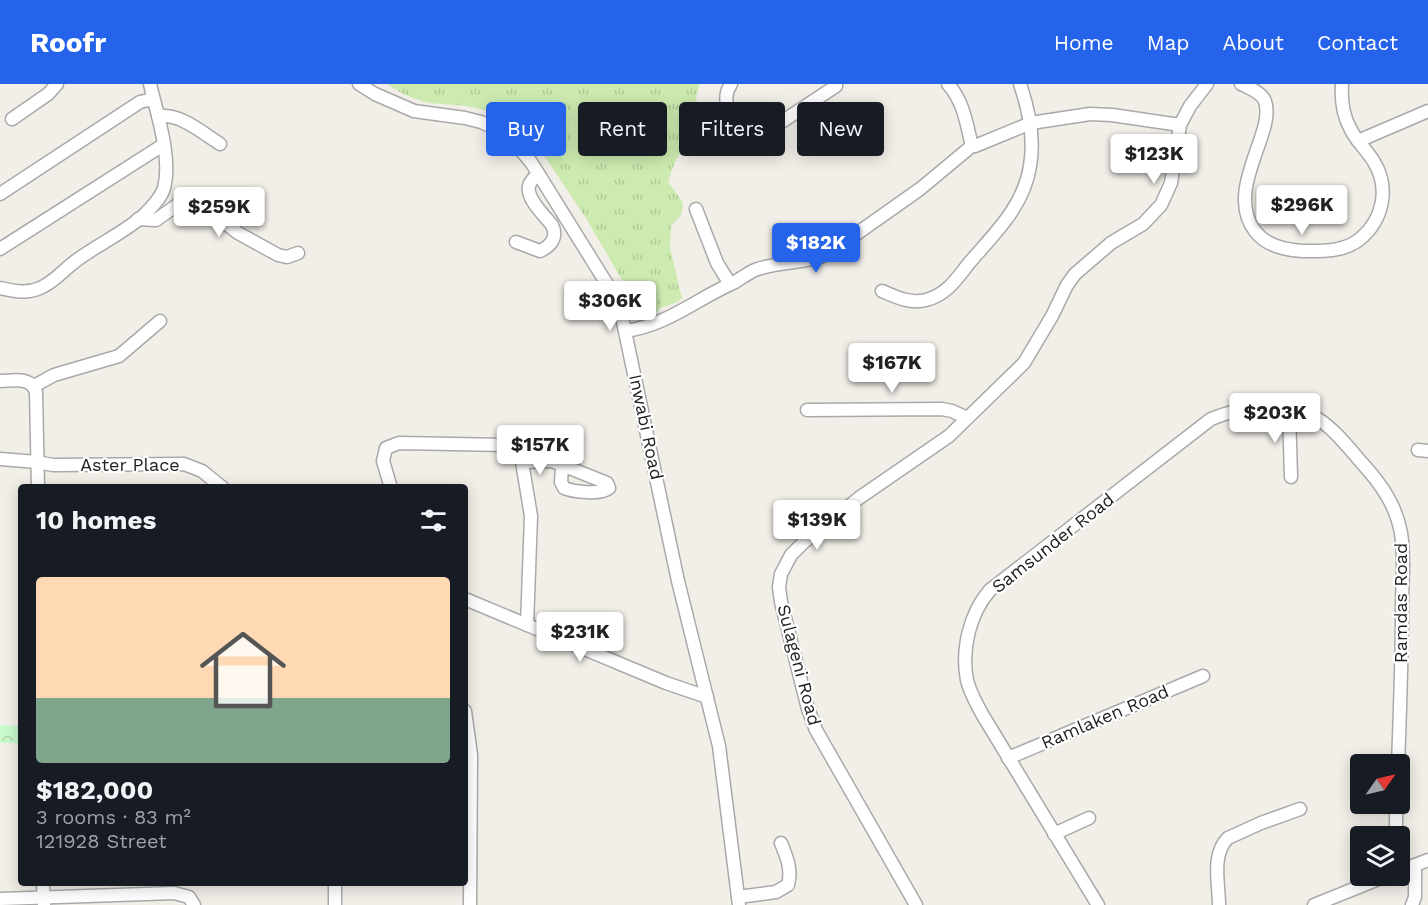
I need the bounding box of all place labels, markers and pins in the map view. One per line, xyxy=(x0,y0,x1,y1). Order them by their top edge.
pin: $123K xyxy=(1112,134,1196,185)
pin: $296K xyxy=(1260,185,1344,236)
pin: $259K xyxy=(177,187,261,238)
pin: $182K xyxy=(774,223,858,274)
pin: $306K xyxy=(568,281,652,332)
pin: $167K xyxy=(850,343,934,394)
pin: $203K xyxy=(1233,393,1317,444)
pin: $157K xyxy=(498,425,582,476)
pin: $139K xyxy=(775,500,859,551)
pin: $231K xyxy=(538,612,622,663)

